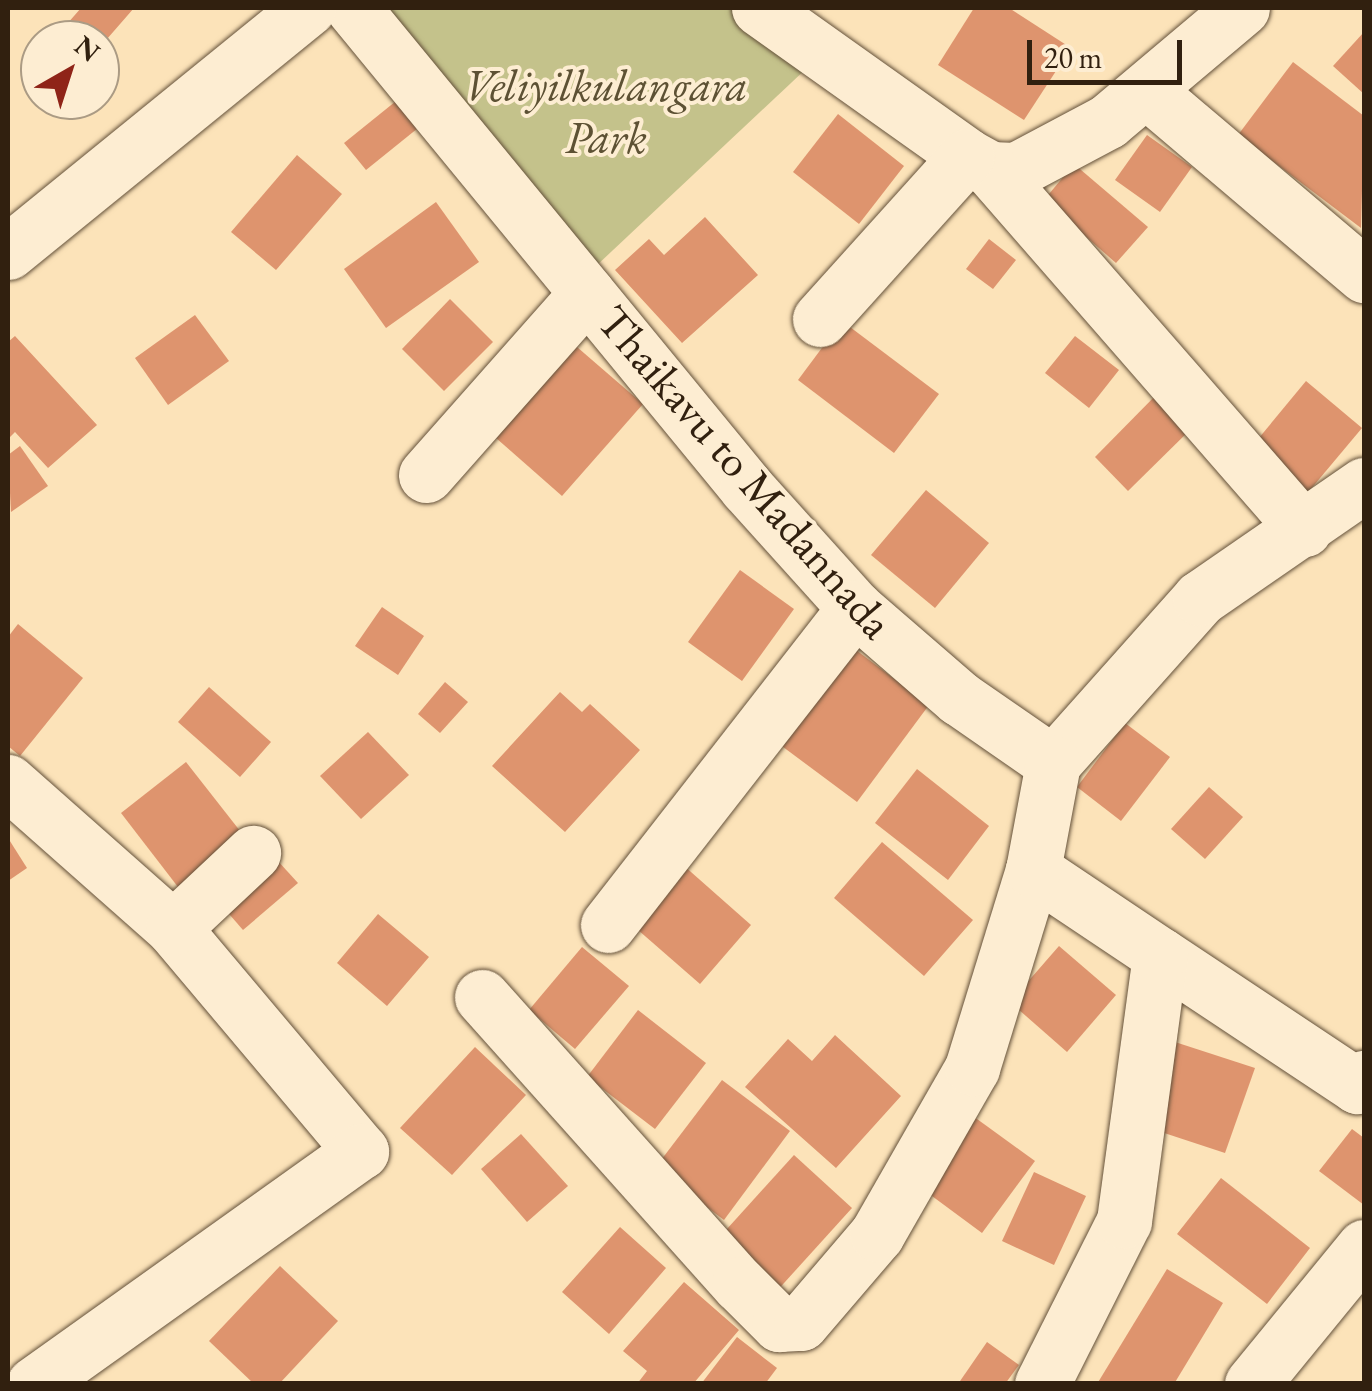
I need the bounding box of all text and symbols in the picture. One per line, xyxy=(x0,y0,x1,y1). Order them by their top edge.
north arrow xyxy=(20,20,120,120)
scale bar xyxy=(1032,20,1187,82)
text: N xyxy=(67,27,108,69)
text: 20 m xyxy=(1044,38,1102,77)
park label: Veliyilkulangara Park xyxy=(464,59,748,165)
street label: Thaikavu to Madannada xyxy=(586,295,904,649)

